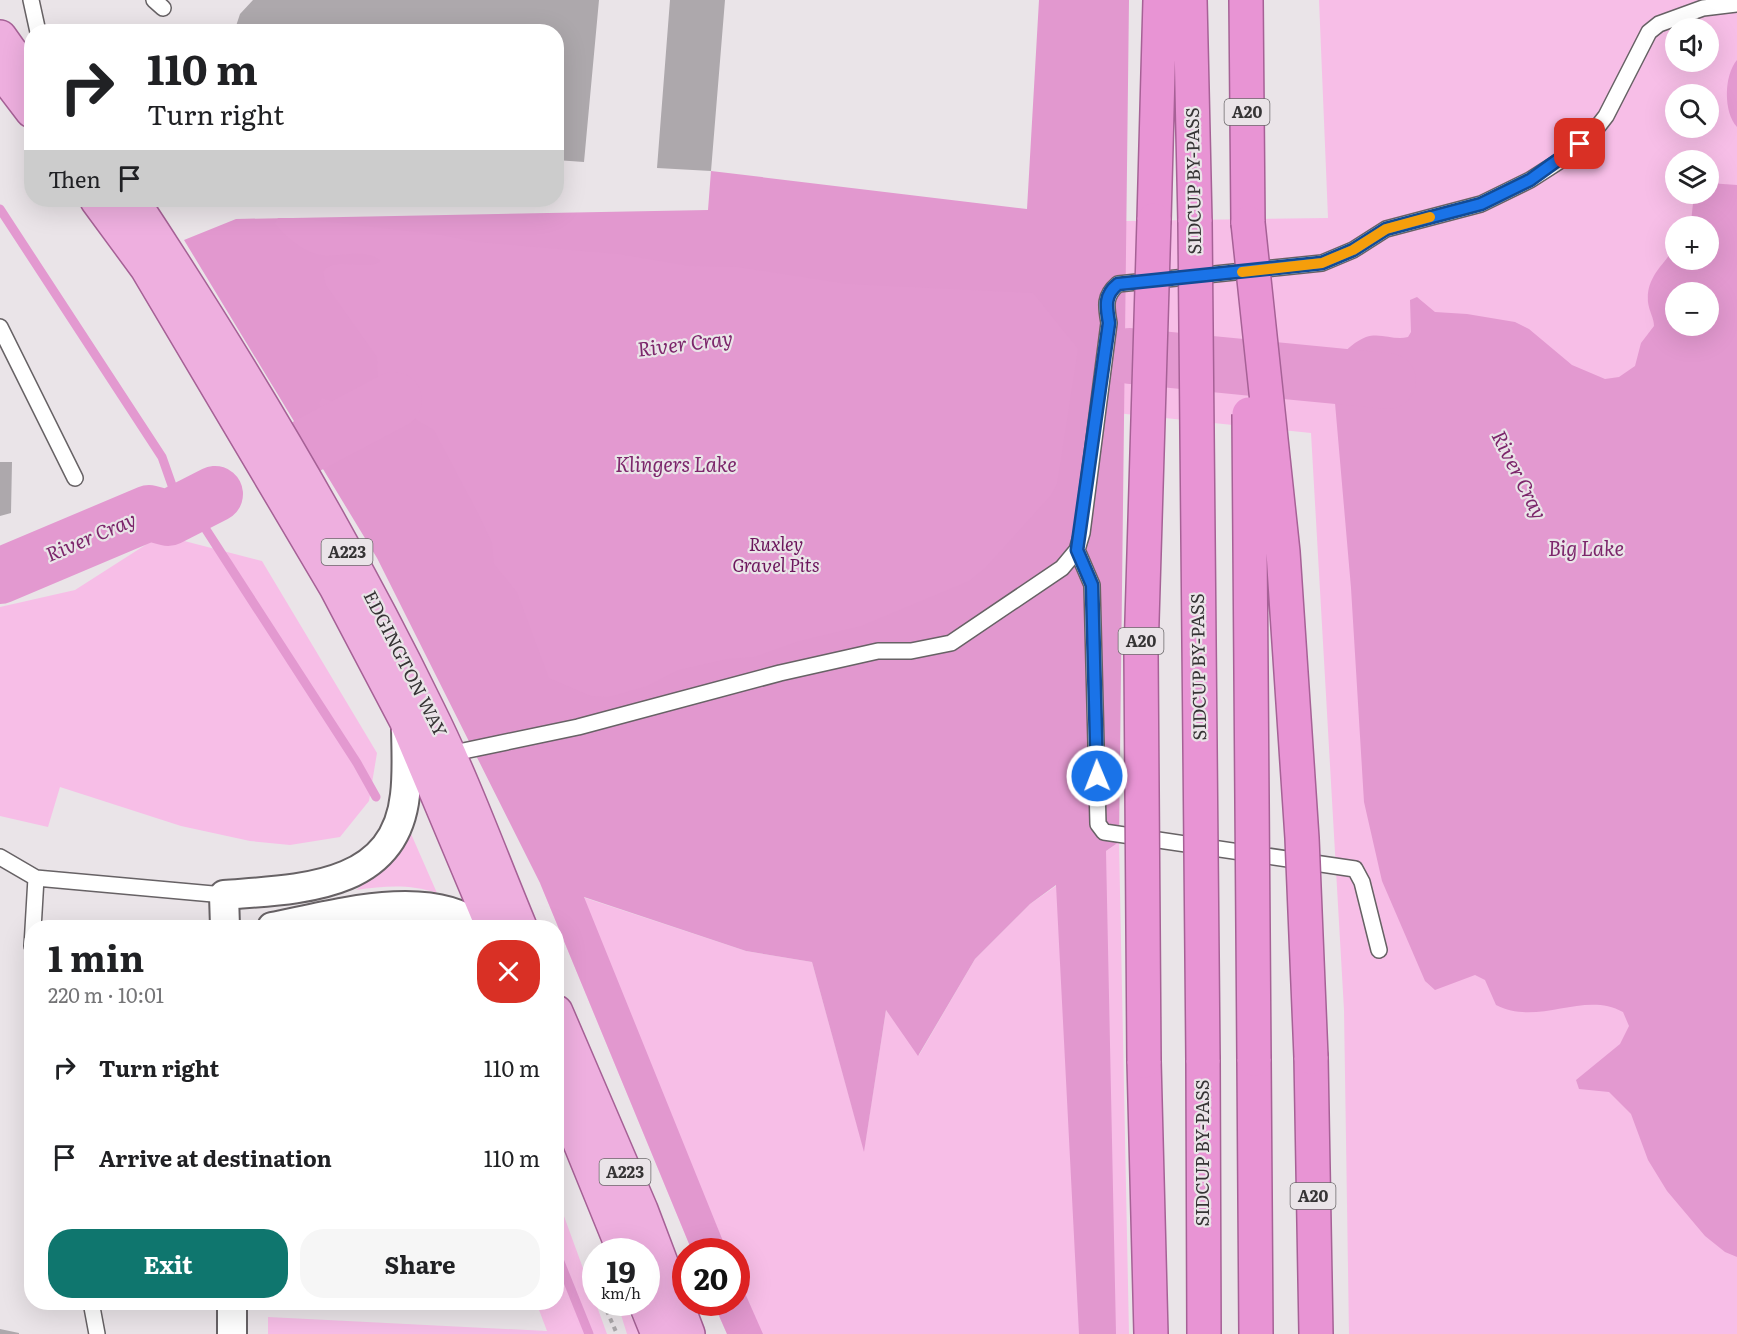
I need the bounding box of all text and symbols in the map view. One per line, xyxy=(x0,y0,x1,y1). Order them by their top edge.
map controls xyxy=(1665,18,1719,336)
button: sound xyxy=(1665,18,1719,72)
text: 110 m xyxy=(147,36,258,98)
icon: right xyxy=(48,48,126,126)
button: search xyxy=(1665,84,1719,138)
text: Turn right xyxy=(147,93,284,133)
road number: A20 xyxy=(1224,99,1270,125)
street label: SIDCUP BY-PASS xyxy=(1178,107,1207,255)
pin xyxy=(1554,118,1605,169)
icon: arrive xyxy=(1563,127,1596,160)
button: layers xyxy=(1665,150,1719,204)
text: Then xyxy=(48,162,101,195)
icon: arrive xyxy=(113,162,146,195)
button: + xyxy=(1665,216,1719,270)
button: − xyxy=(1665,282,1719,336)
water label: River Cray xyxy=(635,321,734,363)
water label: River Cray xyxy=(1486,424,1556,524)
water label: Klingers Lake xyxy=(615,448,737,478)
water label: River Cray xyxy=(40,503,140,568)
park label: Ruxley Gravel Pits xyxy=(732,530,820,578)
water label: Big Lake xyxy=(1548,532,1624,562)
road number: A223 xyxy=(322,539,372,565)
street label: EDGINGTON WAY xyxy=(358,585,455,741)
street label: SIDCUP BY-PASS xyxy=(1183,593,1212,741)
road number: A20 xyxy=(1118,628,1164,654)
position arrow xyxy=(1065,744,1129,808)
text: 1 min xyxy=(48,930,144,983)
button: close xyxy=(477,940,540,1003)
text: 220 m · 10:01 xyxy=(48,979,164,1009)
icon: right xyxy=(48,1051,81,1084)
text: Turn right xyxy=(99,1051,219,1084)
text: 110 m xyxy=(484,1051,540,1084)
street label: SIDCUP BY-PASS xyxy=(1188,1079,1215,1227)
icon: arrive xyxy=(48,1141,81,1174)
text: Arrive at destination xyxy=(99,1141,332,1174)
text: 110 m xyxy=(484,1141,540,1174)
road number: A223 xyxy=(600,1159,650,1185)
road number: A20 xyxy=(1290,1183,1336,1209)
button: Exit xyxy=(48,1229,288,1298)
button: Share xyxy=(300,1229,540,1298)
speed limit sign: 20 xyxy=(672,1238,750,1316)
text: 19 xyxy=(606,1248,636,1292)
text: km/h xyxy=(601,1281,641,1304)

